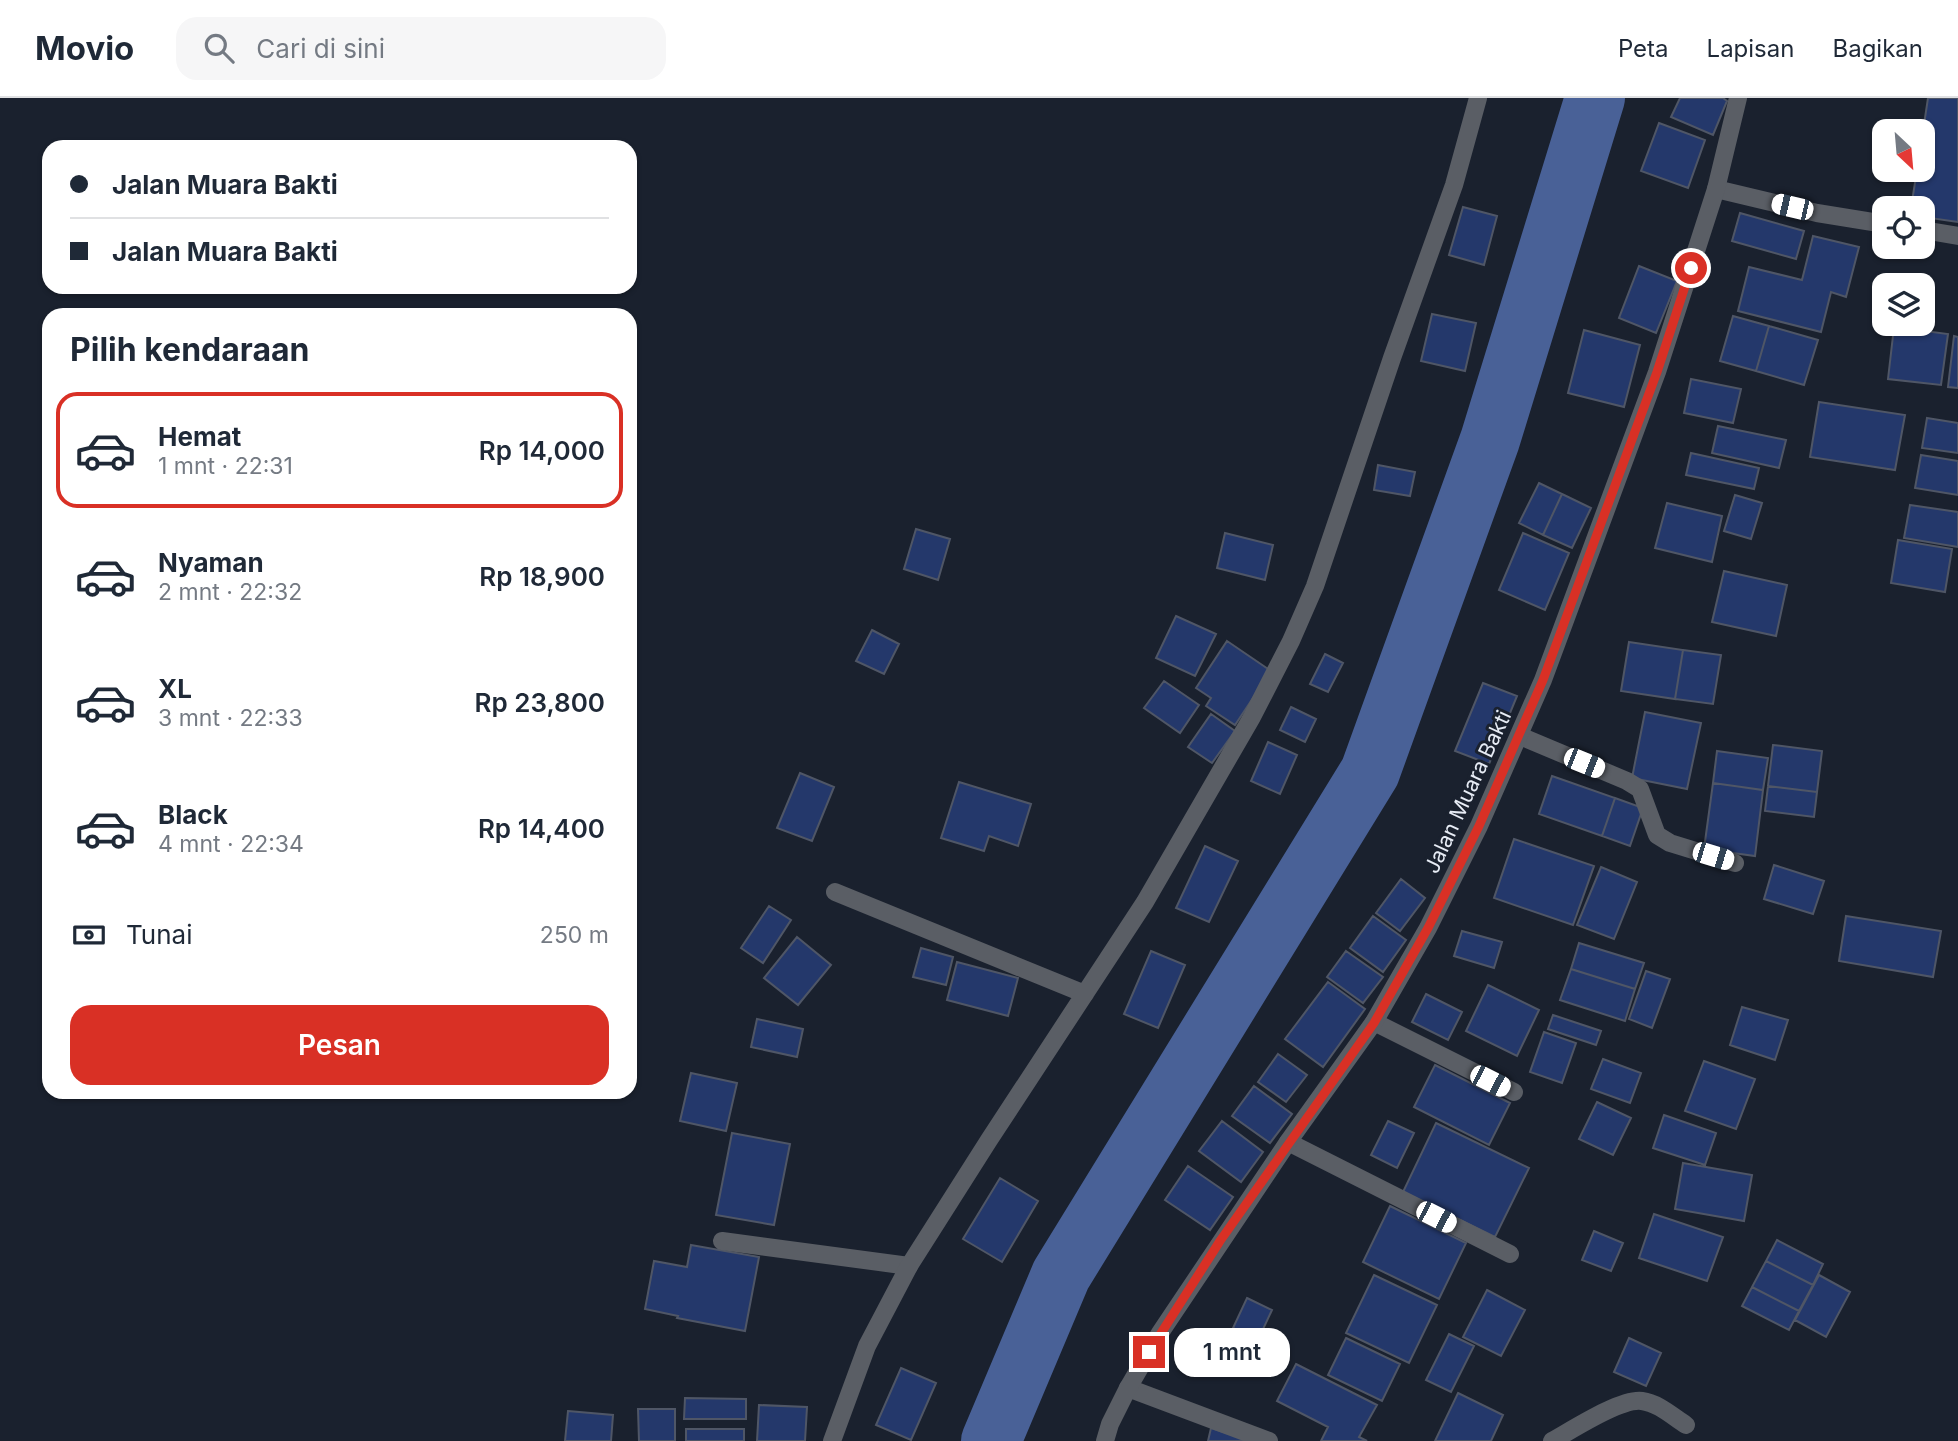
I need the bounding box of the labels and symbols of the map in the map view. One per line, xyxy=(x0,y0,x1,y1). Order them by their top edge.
north arrow xyxy=(1872,119,1936,182)
car xyxy=(1770,192,1815,222)
route start xyxy=(1675,252,1707,284)
street label: Jalan Muara Bakti xyxy=(1419,706,1516,877)
car xyxy=(1561,745,1608,781)
car xyxy=(1690,840,1737,872)
car xyxy=(1467,1062,1514,1100)
car xyxy=(1413,1198,1460,1236)
callout: 1 mnt xyxy=(1174,1328,1289,1376)
route end xyxy=(1133,1336,1165,1368)

